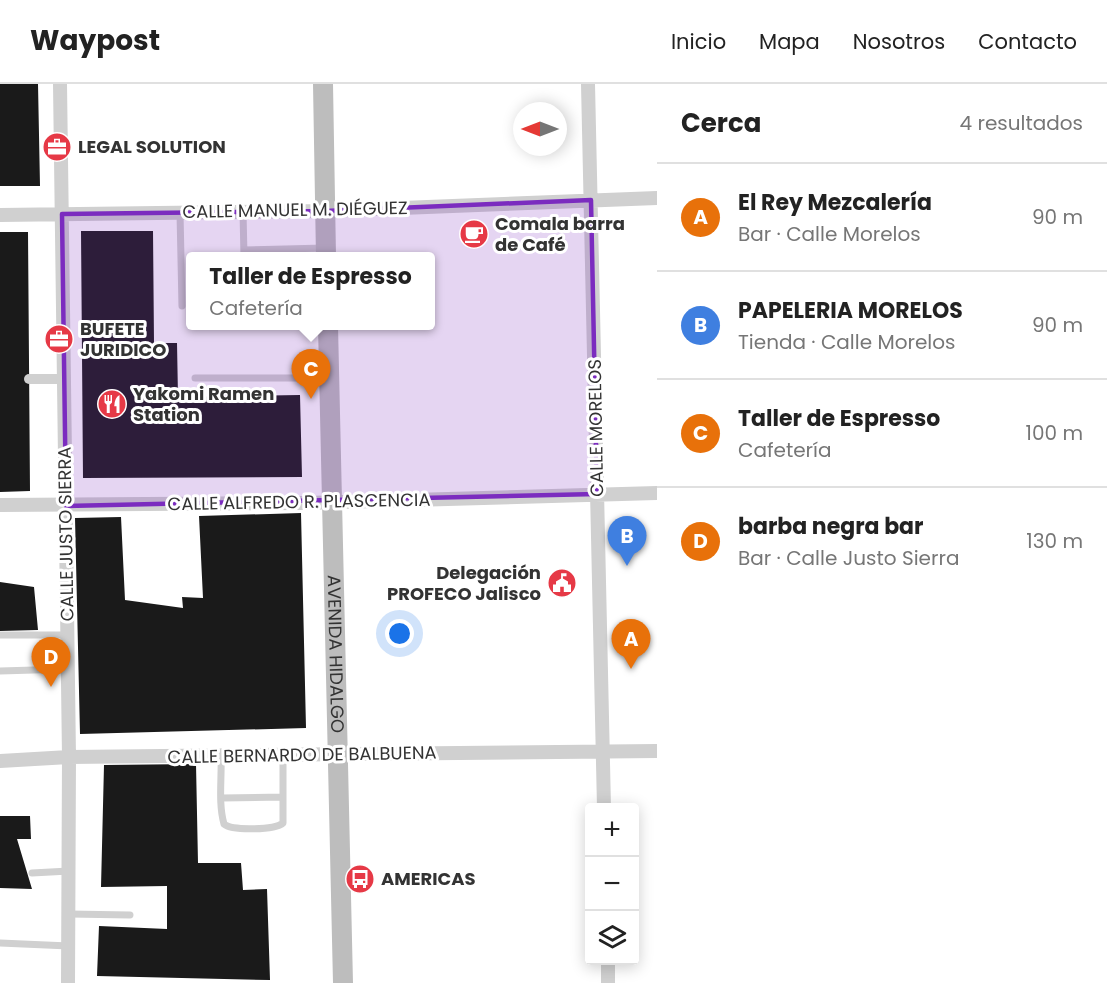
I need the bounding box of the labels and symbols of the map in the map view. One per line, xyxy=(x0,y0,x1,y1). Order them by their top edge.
north arrow xyxy=(513,102,567,156)
office icon: LEGAL SOLUTION xyxy=(41,131,73,163)
place label: LEGAL SOLUTION xyxy=(78,134,226,159)
street label: CALLE MANUEL M. DIÉGUEZ xyxy=(182,195,408,224)
place label: Comala barra de Café xyxy=(495,211,625,257)
cafe icon: Comala barra de Café xyxy=(458,218,490,250)
place label: BUFETE JURIDICO xyxy=(80,316,166,362)
office icon: BUFETE JURIDICO xyxy=(43,323,75,355)
pin: C xyxy=(292,350,330,399)
street label: CALLE MORELOS xyxy=(582,359,609,497)
place label: Yakomi Ramen Station xyxy=(133,381,274,427)
restaurant icon: Yakomi Ramen Station xyxy=(96,388,128,420)
street label: CALLE JUSTO SIERRA xyxy=(51,446,80,622)
street label: CALLE ALFREDO R. PLASCENCIA xyxy=(167,487,431,516)
pin: B xyxy=(608,516,646,566)
place label: Delegación PROFECO Jalisco xyxy=(387,560,541,606)
public building icon: Delegación PROFECO Jalisco xyxy=(546,567,578,599)
street label: AVENIDA HIDALGO xyxy=(322,575,350,733)
your location xyxy=(385,619,414,648)
pin: A xyxy=(612,620,650,669)
pin: D xyxy=(32,638,70,687)
street label: CALLE BERNARDO DE BALBUENA xyxy=(167,740,437,769)
bus stop icon: AMERICAS xyxy=(344,863,376,895)
place label: AMERICAS xyxy=(381,866,476,891)

